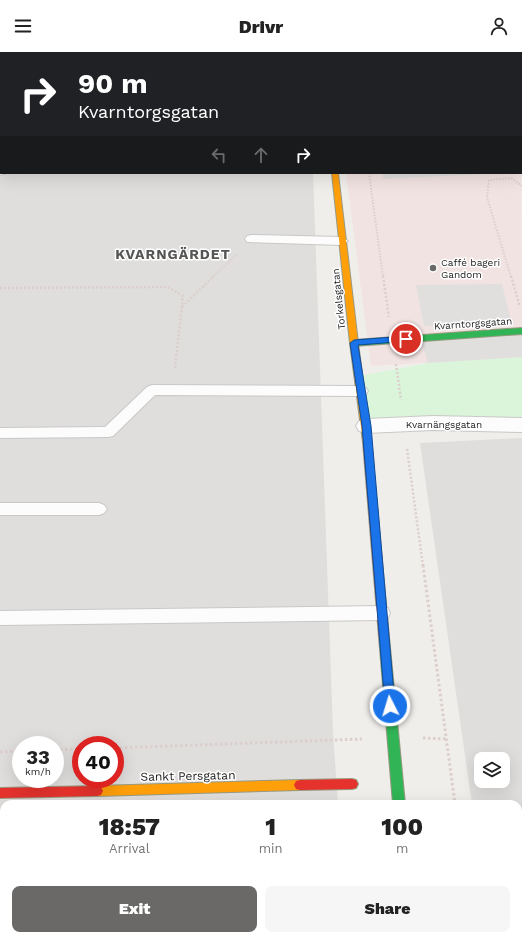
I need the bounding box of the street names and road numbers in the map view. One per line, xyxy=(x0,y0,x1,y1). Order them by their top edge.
street label: Torkelsgatan xyxy=(330,268,347,330)
street label: Kvarntorgsgatan xyxy=(434,315,513,332)
street label: Kvarnängsgatan xyxy=(406,419,482,430)
street label: Sankt Persgatan xyxy=(140,768,236,784)

